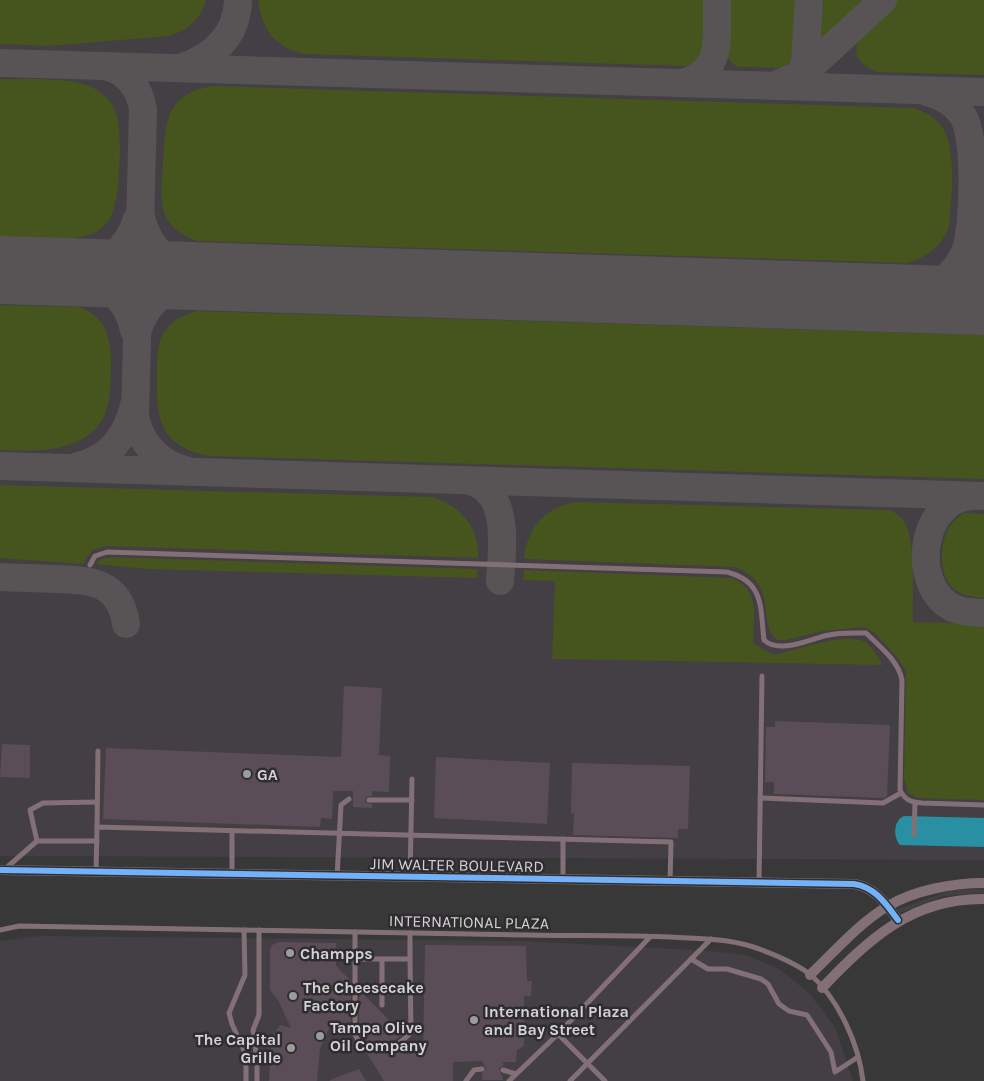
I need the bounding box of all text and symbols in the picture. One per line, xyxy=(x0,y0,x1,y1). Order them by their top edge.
place label: GA xyxy=(257,765,278,784)
marker: GA xyxy=(241,768,253,780)
street label: JIM WALTER BOULEVARD xyxy=(370,854,544,876)
street label: INTERNATIONAL PLAZA xyxy=(389,911,549,933)
place label: Champps xyxy=(300,944,373,963)
marker: Champps xyxy=(284,947,296,959)
place label: The Cheesecake Factory xyxy=(303,978,424,1015)
marker: The Cheesecake Factory xyxy=(287,990,299,1002)
place label: International Plaza and Bay Street xyxy=(484,1002,629,1039)
marker: International Plaza and Bay Street xyxy=(468,1014,480,1026)
place label: Tampa Olive Oil Company xyxy=(330,1018,427,1055)
place label: The Capital Grille xyxy=(195,1030,281,1067)
marker: Tampa Olive Oil Company xyxy=(314,1030,326,1042)
marker: The Capital Grille xyxy=(285,1042,297,1054)

